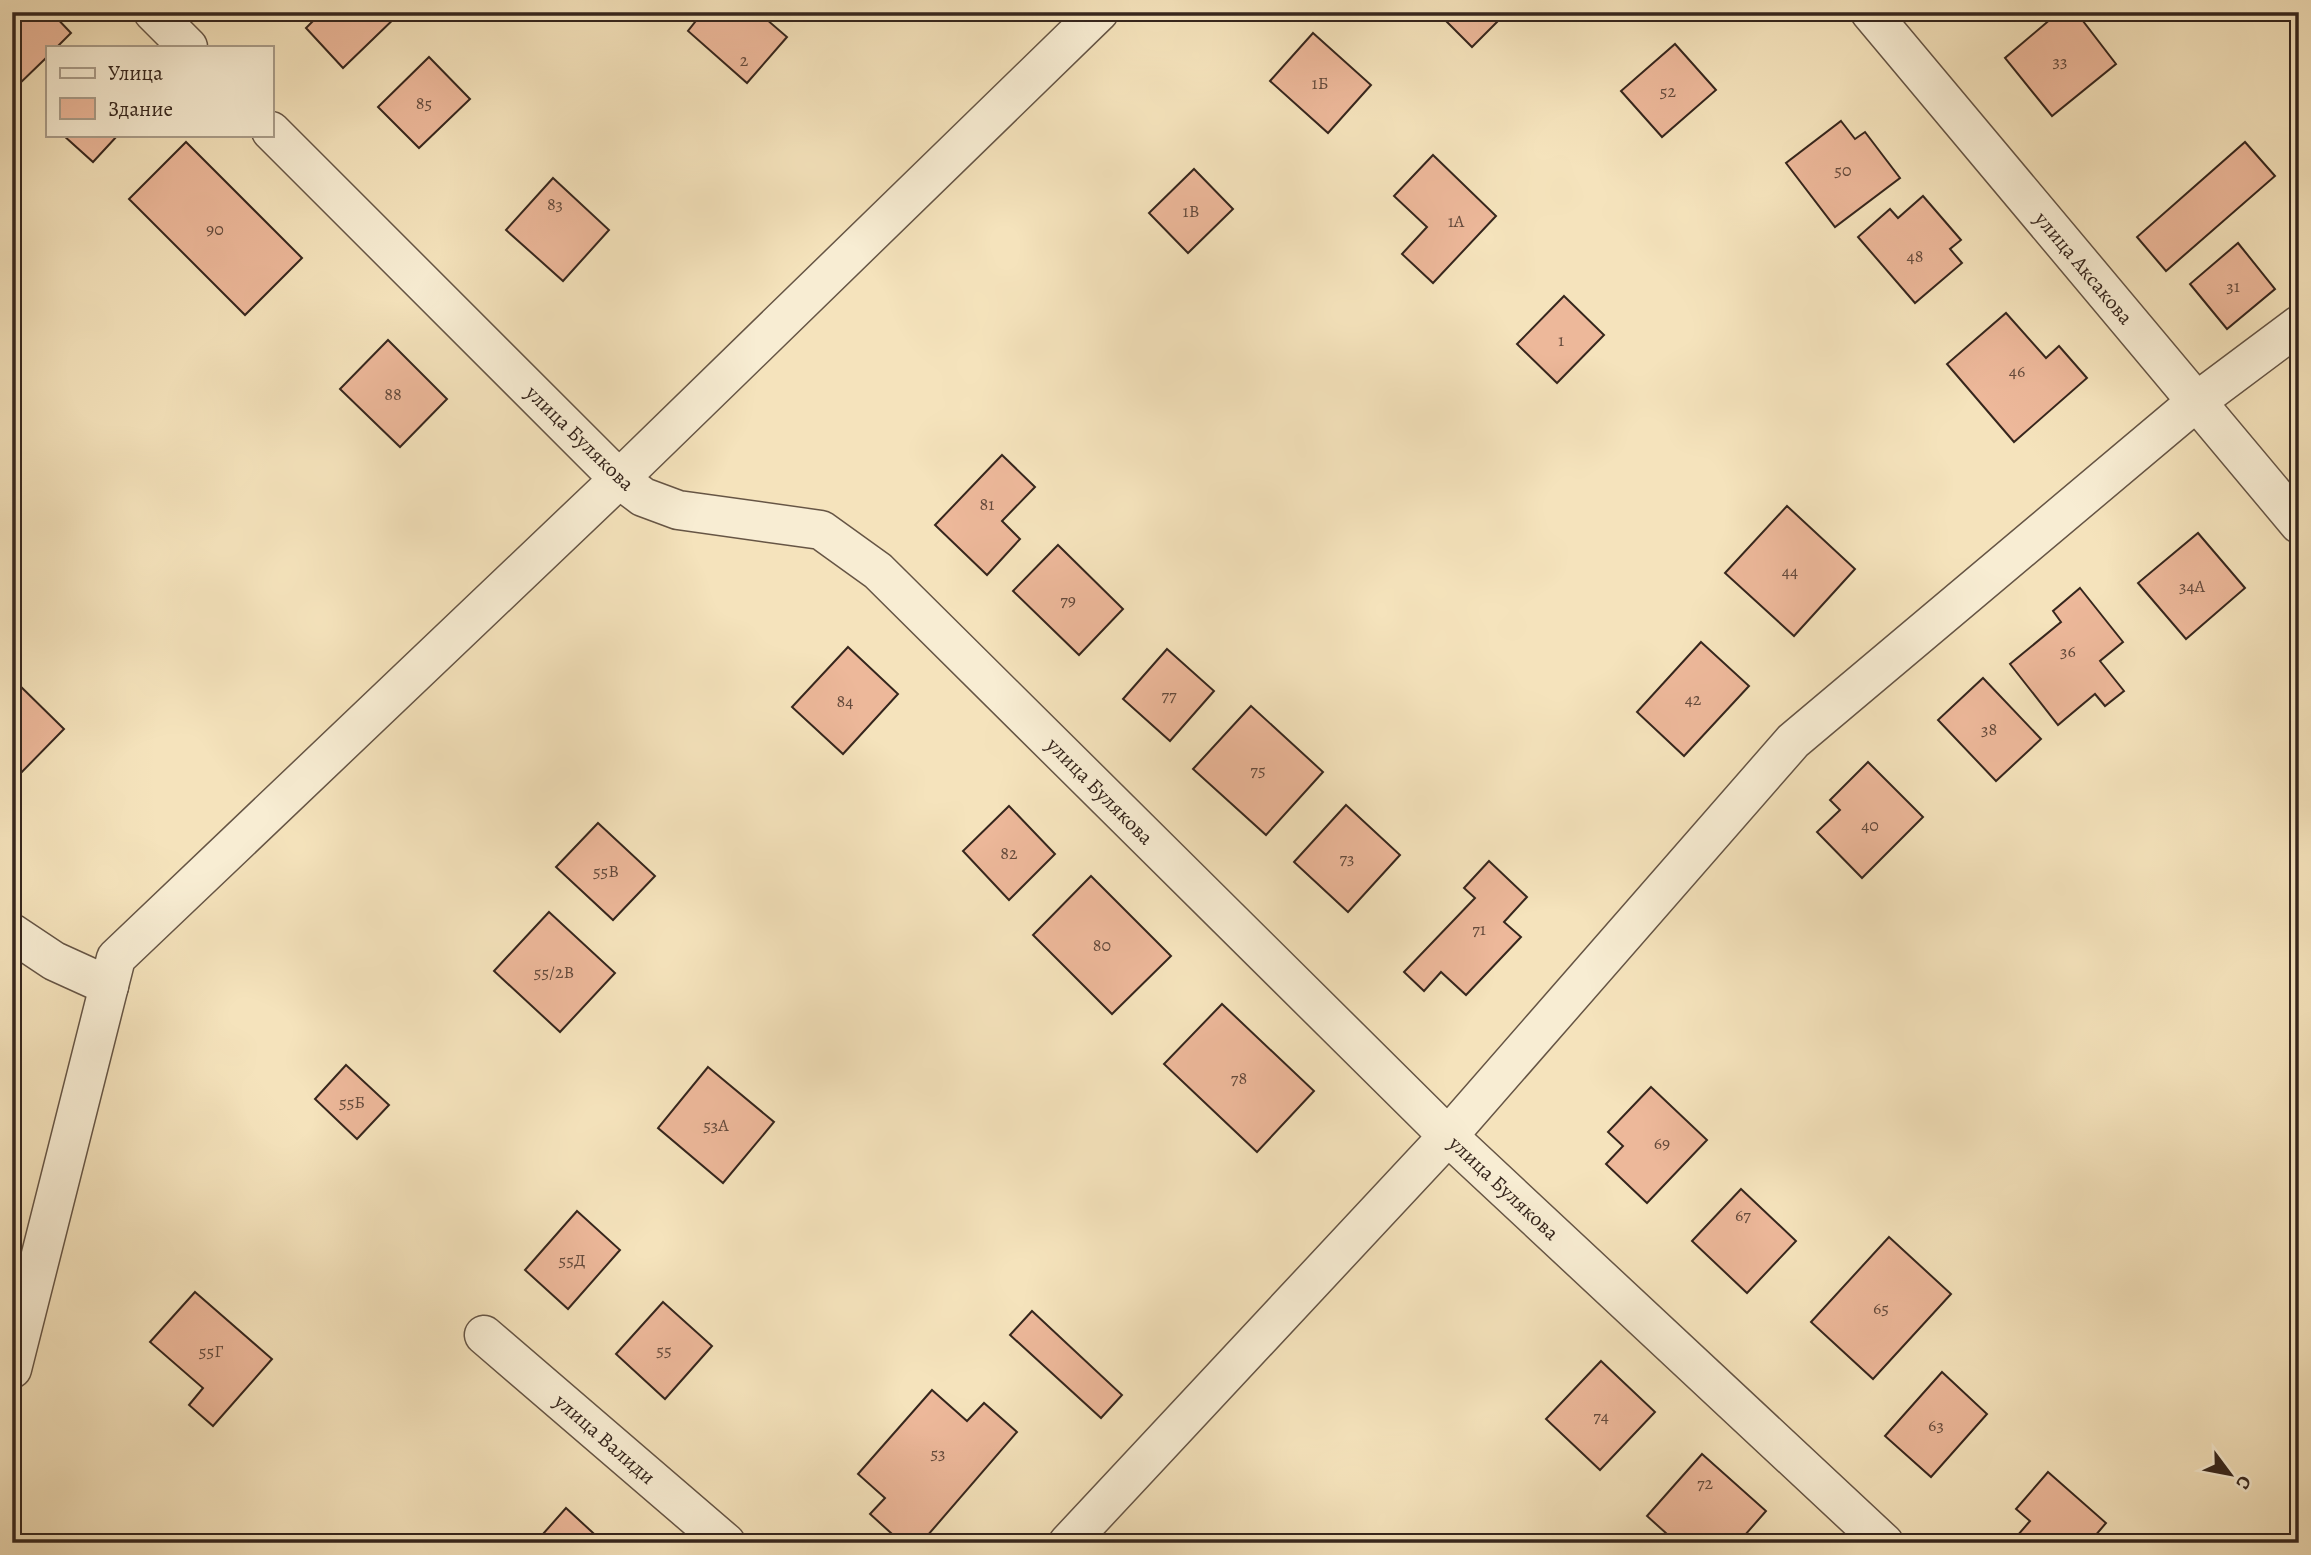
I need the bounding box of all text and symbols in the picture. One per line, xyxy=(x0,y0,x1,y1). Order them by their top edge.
legend xyxy=(46,46,273,136)
house number: 2 xyxy=(740,48,749,72)
house number: 33 xyxy=(2053,49,2067,73)
text: Улица xyxy=(108,59,163,87)
house number: 1Б xyxy=(1312,71,1328,95)
house number: 52 xyxy=(1660,79,1677,103)
house number: 85 xyxy=(416,91,432,115)
text: Здание xyxy=(108,95,173,123)
house number: 50 xyxy=(1834,158,1852,182)
house number: 83 xyxy=(547,192,563,216)
house number: 1В xyxy=(1183,199,1199,223)
street label: улица Аксакова xyxy=(2028,205,2140,331)
house number: 1А xyxy=(1448,209,1465,233)
house number: 90 xyxy=(206,217,224,241)
house number: 48 xyxy=(1907,244,1923,268)
house number: 31 xyxy=(2226,274,2240,298)
house number: 1 xyxy=(1558,328,1564,352)
house number: 46 xyxy=(2009,359,2025,383)
street label: улица Булякова xyxy=(519,378,641,497)
house number: 88 xyxy=(384,382,402,406)
house number: 81 xyxy=(980,492,994,516)
house number: 44 xyxy=(1782,559,1798,583)
house number: 34А xyxy=(2179,574,2206,598)
house number: 79 xyxy=(1060,588,1076,612)
house number: 36 xyxy=(2060,639,2076,663)
house number: 77 xyxy=(1161,683,1177,707)
house number: 42 xyxy=(1685,687,1702,711)
house number: 84 xyxy=(837,689,853,713)
house number: 38 xyxy=(1981,717,1997,741)
street label: улица Булякова xyxy=(1039,730,1160,851)
house number: 75 xyxy=(1250,758,1266,782)
house number: 40 xyxy=(1861,813,1879,837)
house number: 82 xyxy=(1000,841,1018,865)
house number: 73 xyxy=(1339,846,1355,870)
house number: 55В xyxy=(593,859,619,883)
house number: 71 xyxy=(1472,917,1486,941)
house number: 80 xyxy=(1093,933,1111,957)
house number: 55/2В xyxy=(534,960,574,984)
house number: 78 xyxy=(1231,1066,1247,1090)
house number: 55Б xyxy=(339,1090,365,1114)
house number: 53А xyxy=(703,1113,729,1137)
street label: улица Булякова xyxy=(1442,1129,1565,1247)
house number: 69 xyxy=(1654,1131,1670,1155)
house number: 67 xyxy=(1735,1203,1751,1227)
house number: 55Д xyxy=(559,1248,585,1272)
house number: 65 xyxy=(1873,1296,1889,1320)
house number: 55 xyxy=(656,1338,672,1362)
house number: 55Г xyxy=(199,1339,223,1363)
street label: улица Валиди xyxy=(548,1387,661,1491)
house number: 74 xyxy=(1593,1404,1609,1428)
house number: 63 xyxy=(1928,1413,1944,1437)
north arrow xyxy=(2196,1440,2266,1510)
house number: 53 xyxy=(930,1441,946,1465)
house number: 72 xyxy=(1697,1471,1713,1495)
text: С xyxy=(2229,1471,2258,1494)

